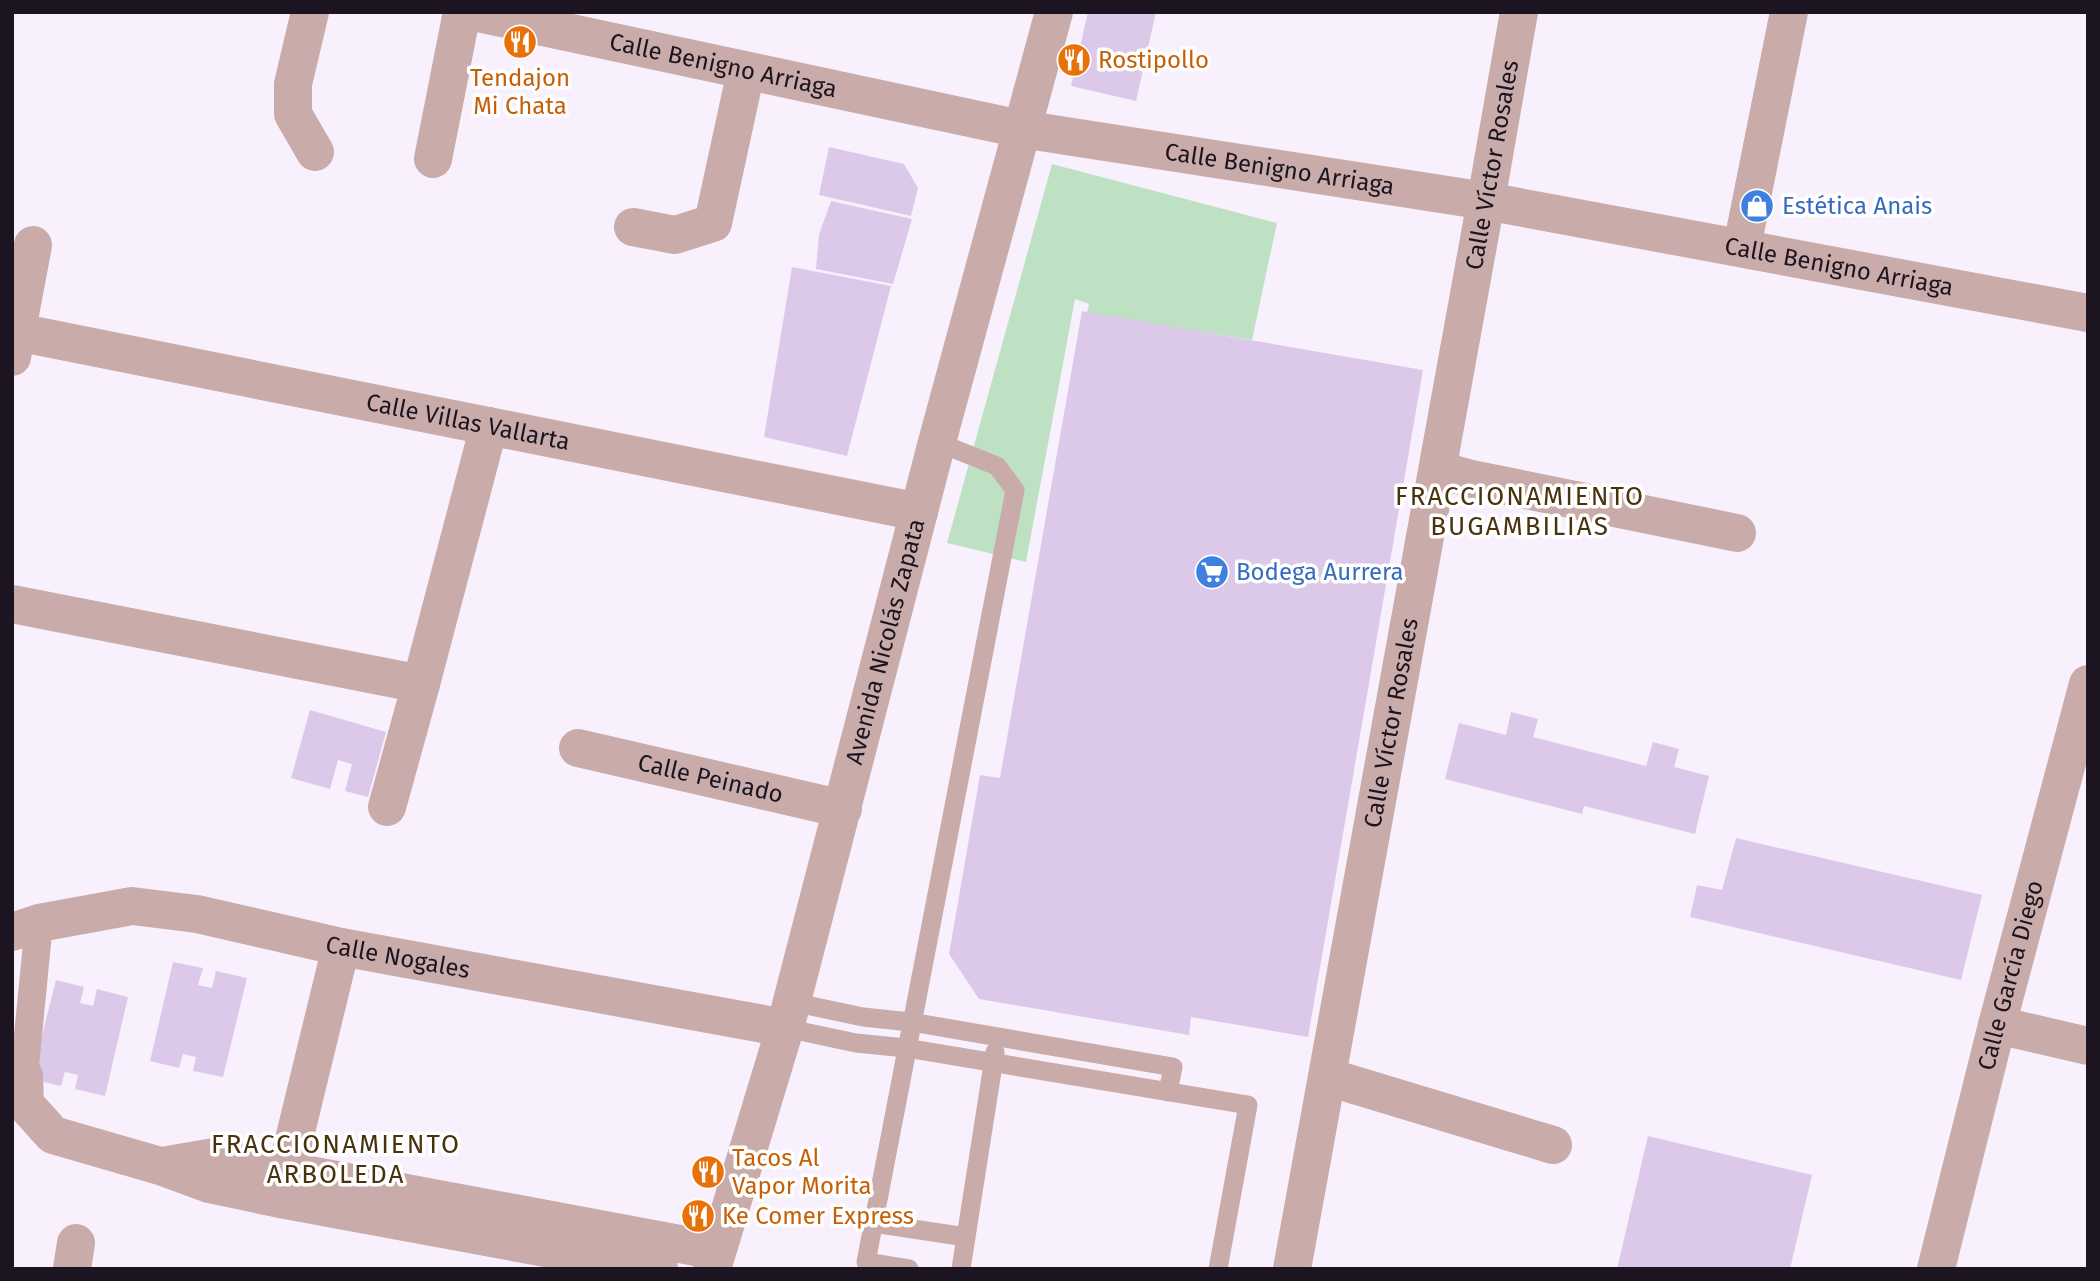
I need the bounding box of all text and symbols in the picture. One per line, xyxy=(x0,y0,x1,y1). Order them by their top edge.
restaurant icon: Tendajon Mi Chata xyxy=(501,23,539,61)
street label: Calle Benigno Arriaga xyxy=(607,28,840,103)
restaurant icon: Rostipollo xyxy=(1055,41,1093,79)
place label: Rostipollo xyxy=(1098,46,1209,74)
street label: Calle Víctor Rosales xyxy=(1460,58,1524,272)
place label: Tendajon Mi Chata xyxy=(470,64,570,120)
street label: Calle Benigno Arriaga xyxy=(1163,137,1396,201)
shop icon: Estética Anais xyxy=(1738,187,1776,225)
place label: Estética Anais xyxy=(1782,192,1932,220)
street label: Calle Benigno Arriaga xyxy=(1722,232,1956,302)
street label: Calle Villas Vallarta xyxy=(364,388,572,456)
district label: FRACCIONAMIENTO BUGAMBILIAS xyxy=(1395,481,1645,542)
street label: Avenida Nicolás Zapata xyxy=(840,516,931,767)
supermarket icon: Bodega Aurrera xyxy=(1193,553,1231,591)
place label: Bodega Aurrera xyxy=(1236,558,1404,586)
street label: Calle Víctor Rosales xyxy=(1358,616,1424,830)
street label: Calle Peinado xyxy=(635,748,786,809)
street label: Calle García Diego xyxy=(1972,877,2049,1073)
street label: Calle Nogales xyxy=(323,930,472,984)
district label: FRACCIONAMIENTO ARBOLEDA xyxy=(211,1129,461,1190)
place label: Tacos Al Vapor Morita xyxy=(732,1144,872,1200)
restaurant icon: Tacos Al Vapor Morita xyxy=(689,1153,727,1191)
restaurant icon: Ke Comer Express xyxy=(679,1197,717,1235)
place label: Ke Comer Express xyxy=(722,1202,914,1230)

